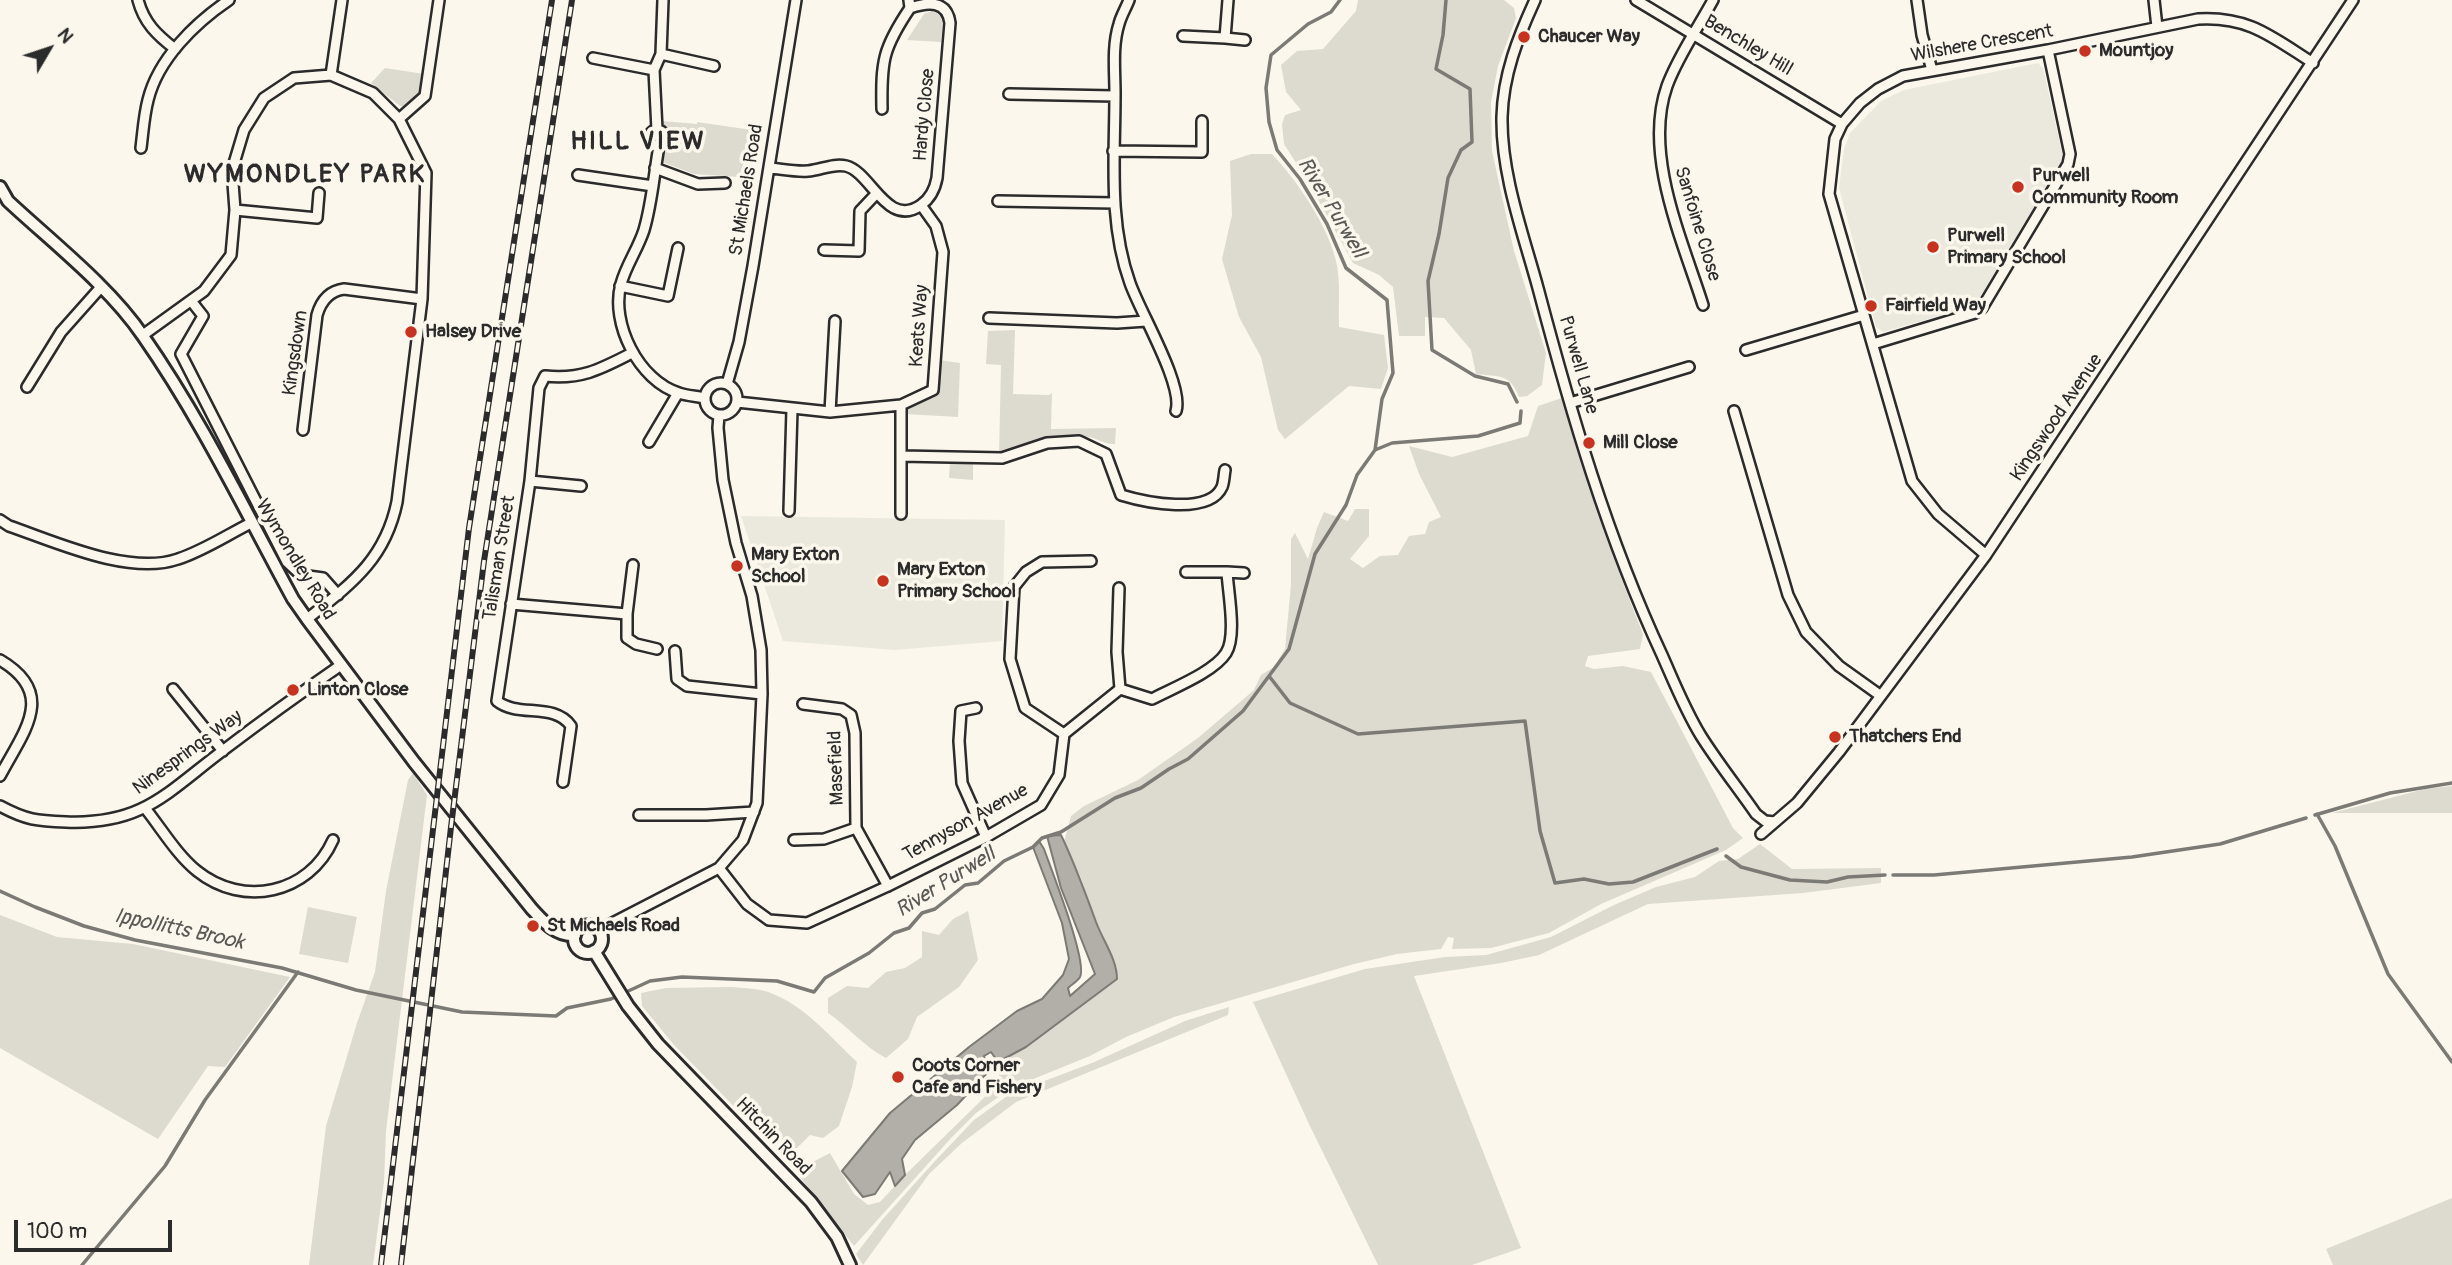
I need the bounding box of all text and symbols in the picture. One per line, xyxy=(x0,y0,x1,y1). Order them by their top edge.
street label: Benchley Hill xyxy=(1699,11,1797,81)
north arrow xyxy=(14,14,84,84)
street label: Wilshere Crescent xyxy=(1909,20,2055,68)
text: N xyxy=(52,23,79,48)
place label: Chaucer Way xyxy=(1538,26,1640,48)
marker: Chaucer Way xyxy=(1516,29,1532,45)
place label: Mountjoy xyxy=(2099,40,2173,62)
marker: Mountjoy xyxy=(2077,43,2093,59)
street label: Hardy Close xyxy=(910,68,940,162)
street label: St Michaels Road xyxy=(725,122,769,258)
district label: HILL VIEW xyxy=(571,126,705,158)
water label: River Purwell xyxy=(1291,153,1371,263)
district label: WYMONDLEY PARK xyxy=(186,159,424,191)
street label: Sanfoine Close xyxy=(1669,164,1725,284)
place label: Purwell Community Room xyxy=(2032,165,2178,209)
marker: Purwell Community Room xyxy=(2010,179,2026,195)
place label: Purwell Primary School xyxy=(1947,225,2066,269)
marker: Purwell Primary School xyxy=(1925,239,1941,255)
street label: Keats Way xyxy=(906,284,934,368)
place label: Fairfield Way xyxy=(1885,295,1986,317)
marker: Fairfield Way xyxy=(1863,298,1879,314)
street label: Kingsdown xyxy=(279,309,313,397)
street label: Purwell Lane xyxy=(1553,313,1603,417)
place label: Halsey Drive xyxy=(425,321,521,343)
marker: Halsey Drive xyxy=(403,324,419,340)
street label: Kingswood Avenue xyxy=(2006,350,2108,486)
place label: Mill Close xyxy=(1603,432,1678,454)
marker: Mill Close xyxy=(1581,435,1597,451)
street label: Talisman Street xyxy=(479,494,521,622)
street label: Wymondley Road xyxy=(250,496,340,624)
place label: Mary Exton School xyxy=(751,544,839,588)
marker: Mary Exton School xyxy=(729,558,745,574)
place label: Mary Exton Primary School xyxy=(897,559,1016,603)
marker: Mary Exton Primary School xyxy=(875,573,891,589)
place label: Linton Close xyxy=(307,679,408,701)
marker: Linton Close xyxy=(285,682,301,698)
street label: Ninesprings Way xyxy=(129,706,247,800)
place label: Thatchers End xyxy=(1849,726,1962,748)
marker: Thatchers End xyxy=(1827,729,1843,745)
street label: Masefield xyxy=(824,730,850,806)
street label: Tennyson Avenue xyxy=(900,779,1032,867)
water label: River Purwell xyxy=(892,842,1000,924)
water label: Ippollitts Brook xyxy=(112,904,246,956)
place label: St Michaels Road xyxy=(547,915,680,937)
marker: St Michaels Road xyxy=(525,918,541,934)
place label: Coots Corner Cafe and Fishery xyxy=(912,1055,1042,1099)
marker: Coots Corner Cafe and Fishery xyxy=(890,1069,906,1085)
street label: Hitchin Road xyxy=(730,1093,816,1181)
scale bar xyxy=(18,1206,175,1250)
text: 100 m xyxy=(27,1218,87,1245)

